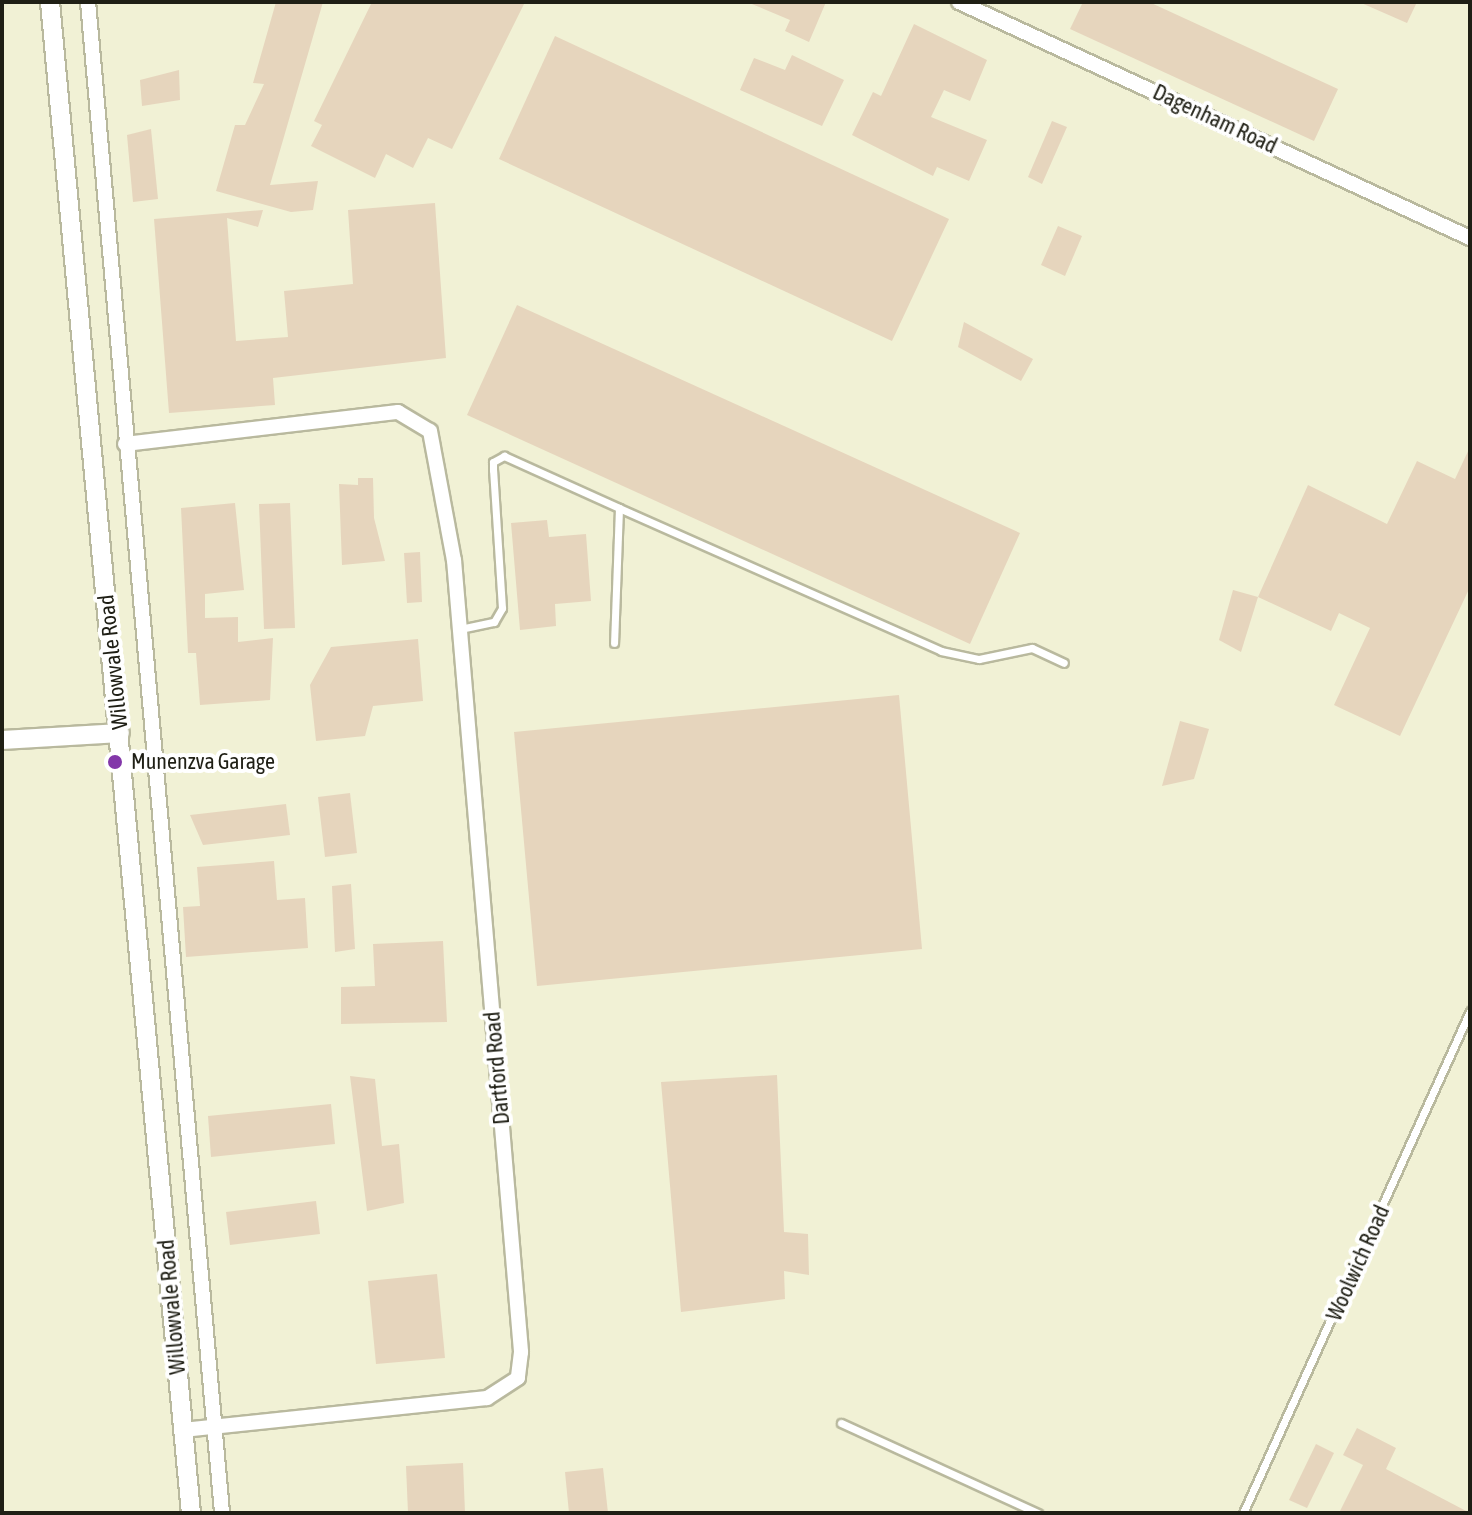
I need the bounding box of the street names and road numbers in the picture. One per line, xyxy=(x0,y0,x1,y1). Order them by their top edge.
street label: Dagenham Road xyxy=(1149,79,1281,159)
street label: Willowvale Road xyxy=(93,593,133,731)
street label: Dartford Road xyxy=(479,1010,515,1126)
street label: Woolwich Road xyxy=(1321,1201,1395,1325)
street label: Willowvale Road xyxy=(153,1238,191,1376)

